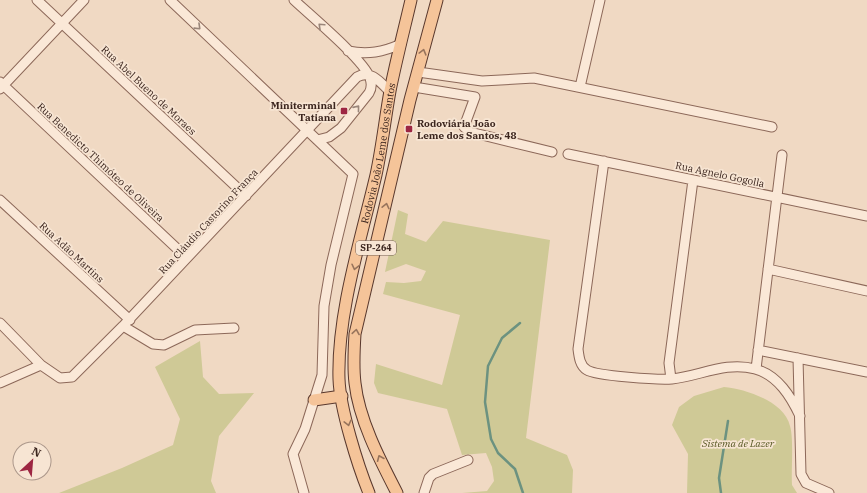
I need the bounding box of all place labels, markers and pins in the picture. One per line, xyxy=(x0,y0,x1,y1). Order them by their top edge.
place label: Miniterminal Tatiana xyxy=(271,99,336,124)
marker: Miniterminal Tatiana xyxy=(339,106,349,116)
place label: Rodoviária João Leme dos Santos, 48 xyxy=(417,117,517,142)
marker: Rodoviária João Leme dos Santos, 48 xyxy=(404,124,414,134)

